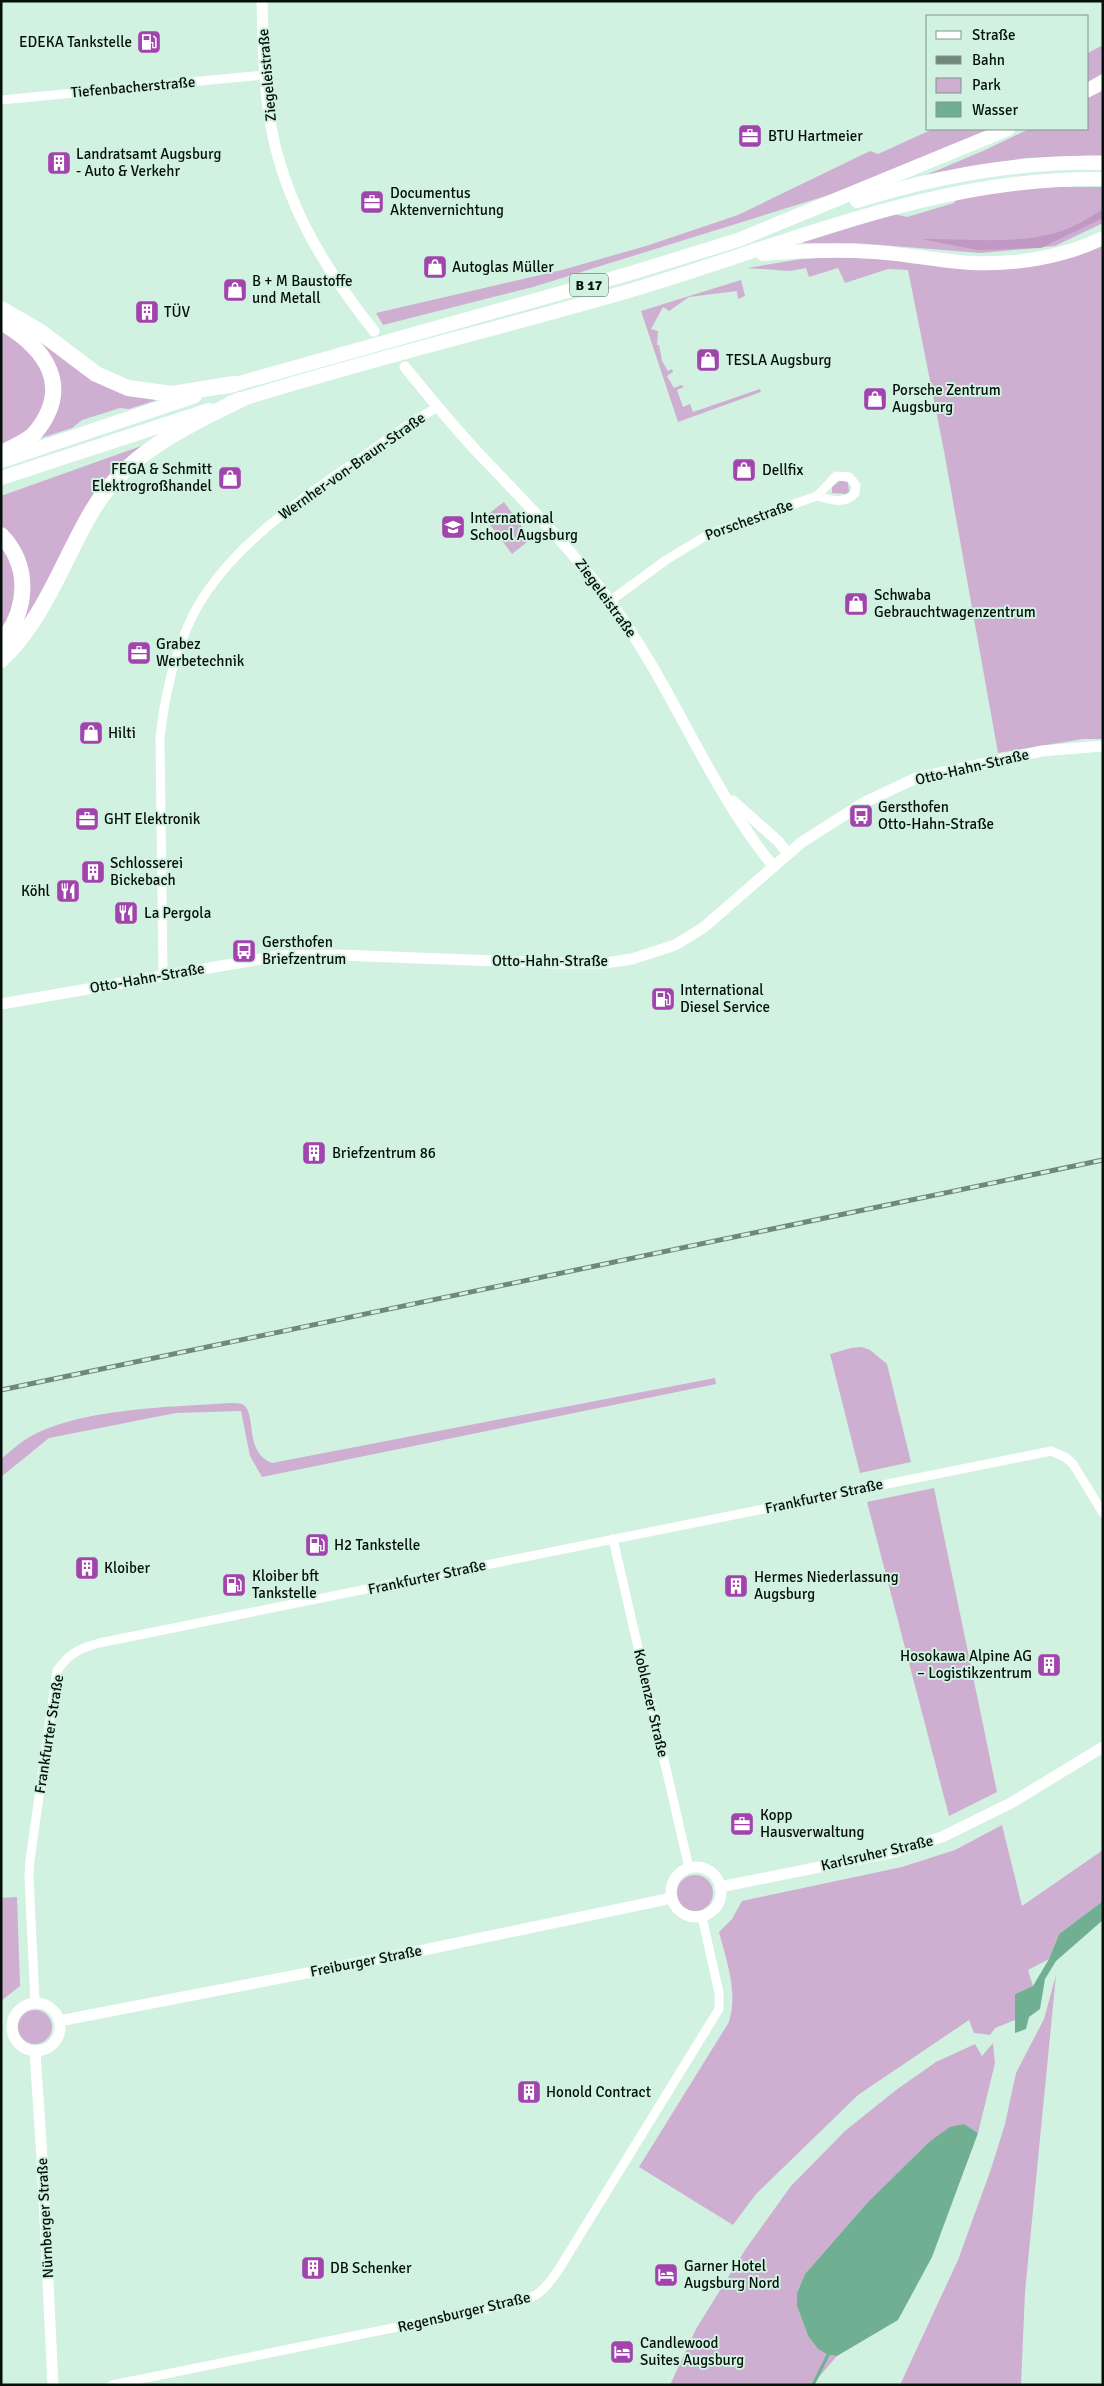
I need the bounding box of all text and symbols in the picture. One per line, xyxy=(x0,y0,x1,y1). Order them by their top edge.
legend xyxy=(926,15,1089,130)
text: Straße xyxy=(972,26,1016,44)
street label: Ziegeleistraße xyxy=(254,28,280,122)
fuel station icon: EDEKA Tankstelle xyxy=(136,29,162,55)
place label: EDEKA Tankstelle xyxy=(19,33,132,51)
text: Bahn xyxy=(972,51,1005,69)
street label: Tiefenbacherstraße xyxy=(70,73,196,101)
text: Park xyxy=(972,76,1001,94)
text: Wasser xyxy=(972,101,1018,119)
office icon: BTU Hartmeier xyxy=(737,123,763,149)
place label: BTU Hartmeier xyxy=(768,127,863,145)
place label: Landratsamt Augsburg - Auto & Verkehr xyxy=(76,145,221,180)
building icon: Landratsamt Augsburg - Auto & Verkehr xyxy=(46,150,72,176)
place label: Documentus Aktenvernichtung xyxy=(390,184,504,219)
office icon: Documentus Aktenvernichtung xyxy=(359,189,385,215)
shop icon: Autoglas Müller xyxy=(422,254,448,280)
place label: Autoglas Müller xyxy=(452,258,554,276)
place label: B + M Baustoffe und Metall xyxy=(252,272,352,307)
road number: B 17 xyxy=(570,274,608,296)
shop icon: B + M Baustoffe und Metall xyxy=(222,277,248,303)
building icon: TÜV xyxy=(134,299,160,325)
place label: TÜV xyxy=(164,303,190,321)
shop icon: TESLA Augsburg xyxy=(695,347,721,373)
place label: TESLA Augsburg xyxy=(726,351,832,369)
place label: Porsche Zentrum Augsburg xyxy=(892,381,1001,416)
shop icon: Porsche Zentrum Augsburg xyxy=(862,386,888,412)
street label: Wernher-von-Braun-Straße xyxy=(275,409,429,523)
shop icon: Dellfix xyxy=(731,457,757,483)
place label: FEGA & Schmitt Elektrogroßhandel xyxy=(92,460,212,495)
place label: Dellfix xyxy=(762,461,803,479)
shop icon: FEGA & Schmitt Elektrogroßhandel xyxy=(217,465,243,491)
street label: Porschestraße xyxy=(702,496,796,544)
place label: International School Augsburg xyxy=(470,509,578,544)
school or university icon: International School Augsburg xyxy=(440,514,466,540)
street label: Ziegeleistraße xyxy=(571,555,641,641)
place label: Schwaba Gebrauchtwagenzentrum xyxy=(874,586,1036,621)
shop icon: Schwaba Gebrauchtwagenzentrum xyxy=(843,591,869,617)
place label: Grabez Werbetechnik xyxy=(156,635,245,670)
office icon: Grabez Werbetechnik xyxy=(126,640,152,666)
shop icon: Hilti xyxy=(78,720,104,746)
place label: Hilti xyxy=(108,724,136,742)
street label: Otto-Hahn-Straße xyxy=(913,745,1031,789)
place label: Gersthofen Otto-Hahn-Straße xyxy=(878,798,994,833)
bus stop icon: Gersthofen Otto-Hahn-Straße xyxy=(848,803,874,829)
office icon: GHT Elektronik xyxy=(74,806,100,832)
place label: GHT Elektronik xyxy=(104,810,201,828)
place label: Schlosserei Bickebach xyxy=(110,854,183,889)
building icon: Schlosserei Bickebach xyxy=(80,859,106,885)
restaurant icon: Köhl xyxy=(55,878,81,904)
place label: Köhl xyxy=(21,882,50,900)
restaurant icon: La Pergola xyxy=(113,900,139,926)
place label: La Pergola xyxy=(144,904,211,922)
place label: Gersthofen Briefzentrum xyxy=(262,933,346,968)
bus stop icon: Gersthofen Briefzentrum xyxy=(231,938,257,964)
street label: Otto-Hahn-Straße xyxy=(492,952,608,970)
street label: Otto-Hahn-Straße xyxy=(88,959,206,997)
place label: International Diesel Service xyxy=(680,981,770,1016)
fuel station icon: International Diesel Service xyxy=(650,986,676,1012)
building icon: Briefzentrum 86 xyxy=(301,1140,327,1166)
place label: Briefzentrum 86 xyxy=(332,1144,436,1162)
street label: Frankfurter Straße xyxy=(763,1475,885,1517)
fuel station icon: H2 Tankstelle xyxy=(304,1532,330,1558)
place label: H2 Tankstelle xyxy=(334,1536,420,1554)
building icon: Kloiber xyxy=(74,1555,100,1581)
street label: Frankfurter Straße xyxy=(366,1556,488,1598)
place label: Kloiber xyxy=(104,1559,150,1577)
place label: Kloiber bft Tankstelle xyxy=(252,1567,319,1602)
place label: Hermes Niederlassung Augsburg xyxy=(754,1568,899,1603)
fuel station icon: Kloiber bft Tankstelle xyxy=(221,1572,247,1598)
building icon: Hermes Niederlassung Augsburg xyxy=(723,1573,749,1599)
street label: Koblenzer Straße xyxy=(630,1647,672,1759)
place label: Hosokawa Alpine AG – Logistikzentrum xyxy=(900,1647,1032,1682)
building icon: Hosokawa Alpine AG – Logistikzentrum xyxy=(1036,1652,1062,1678)
street label: Frankfurter Straße xyxy=(31,1673,67,1795)
place label: Kopp Hausverwaltung xyxy=(760,1806,865,1841)
office icon: Kopp Hausverwaltung xyxy=(729,1811,755,1837)
street label: Karlsruher Straße xyxy=(819,1831,935,1875)
street label: Freiburger Straße xyxy=(309,1941,423,1981)
building icon: Honold Contract xyxy=(516,2079,542,2105)
place label: Honold Contract xyxy=(546,2083,651,2101)
street label: Nürnberger Straße xyxy=(33,2157,57,2279)
building icon: DB Schenker xyxy=(300,2255,326,2281)
place label: Garner Hotel Augsburg Nord xyxy=(684,2257,780,2292)
place label: DB Schenker xyxy=(330,2259,412,2277)
hotel icon: Garner Hotel Augsburg Nord xyxy=(653,2262,679,2288)
street label: Regensburger Straße xyxy=(396,2288,532,2336)
place label: Candlewood Suites Augsburg xyxy=(640,2334,744,2369)
hotel icon: Candlewood Suites Augsburg xyxy=(609,2339,635,2365)

